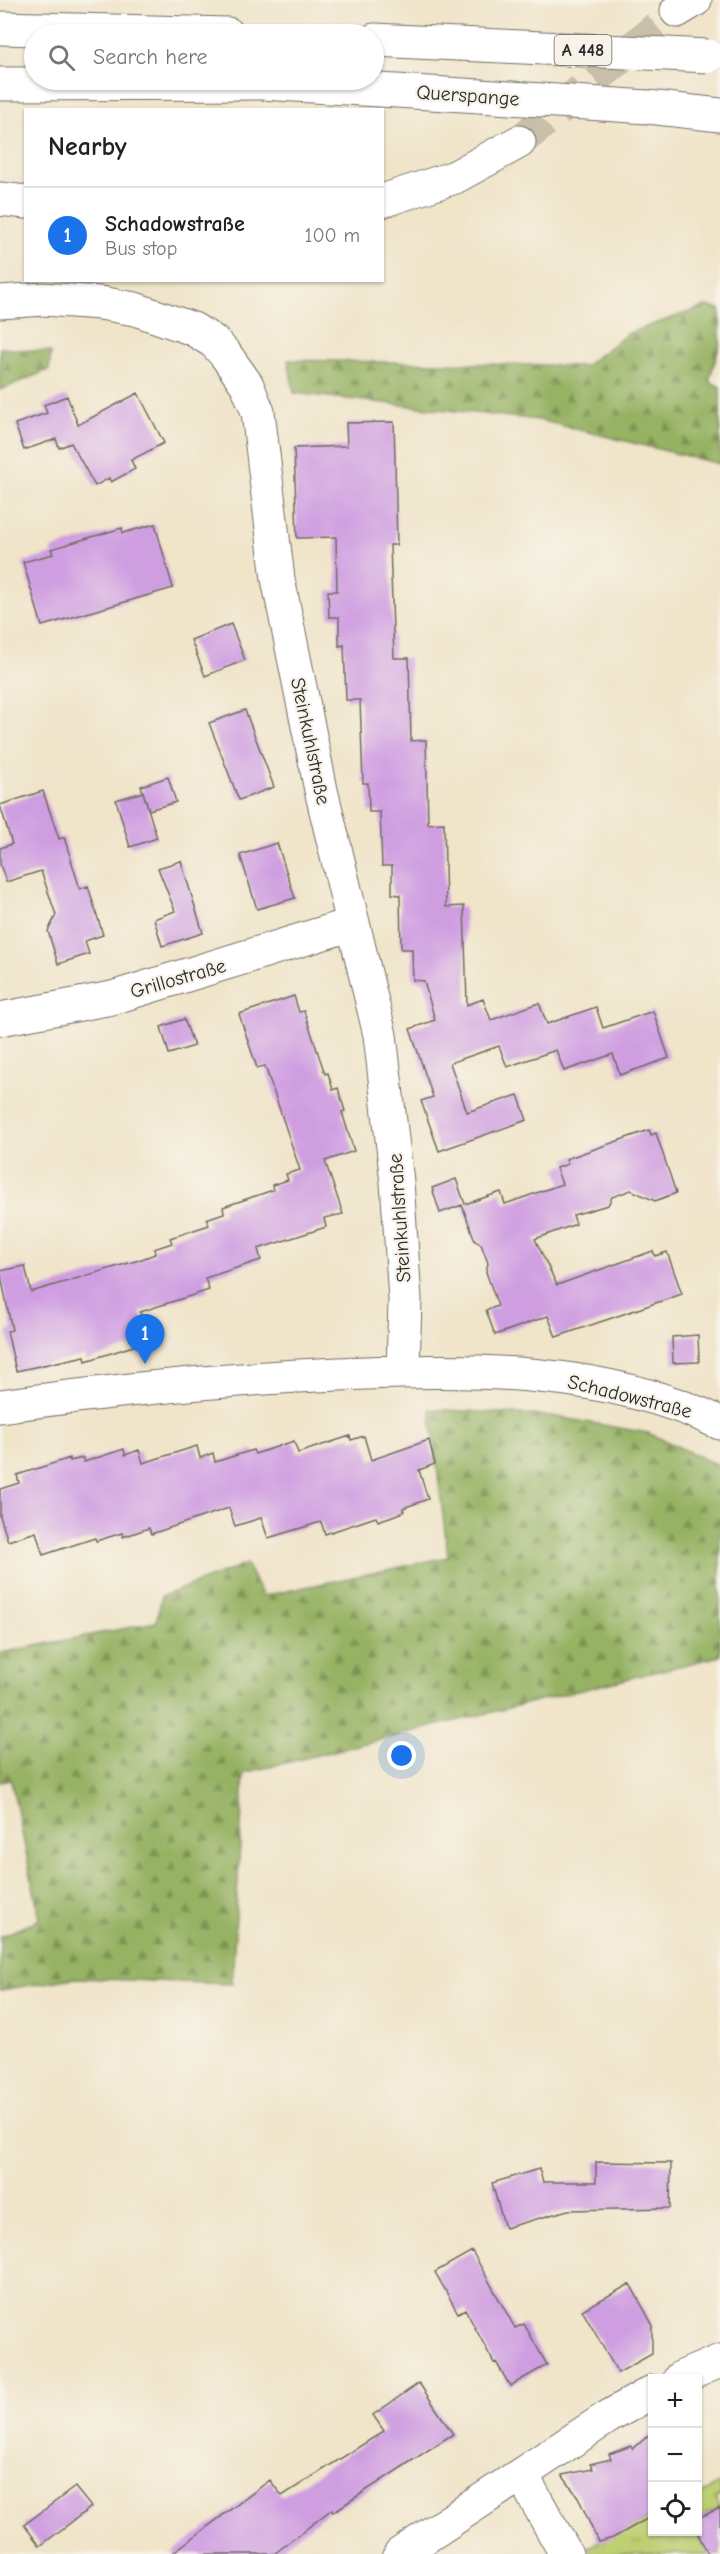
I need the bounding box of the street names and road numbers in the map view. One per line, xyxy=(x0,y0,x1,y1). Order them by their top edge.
road number: A 448 xyxy=(554,35,612,65)
street label: Querspange xyxy=(416,80,520,111)
street label: Steinkuhlstraße xyxy=(286,675,335,807)
street label: Grillostraße xyxy=(128,954,229,1003)
street label: Steinkuhlstraße xyxy=(384,1153,415,1283)
street label: Schadowstraße xyxy=(565,1370,694,1423)

